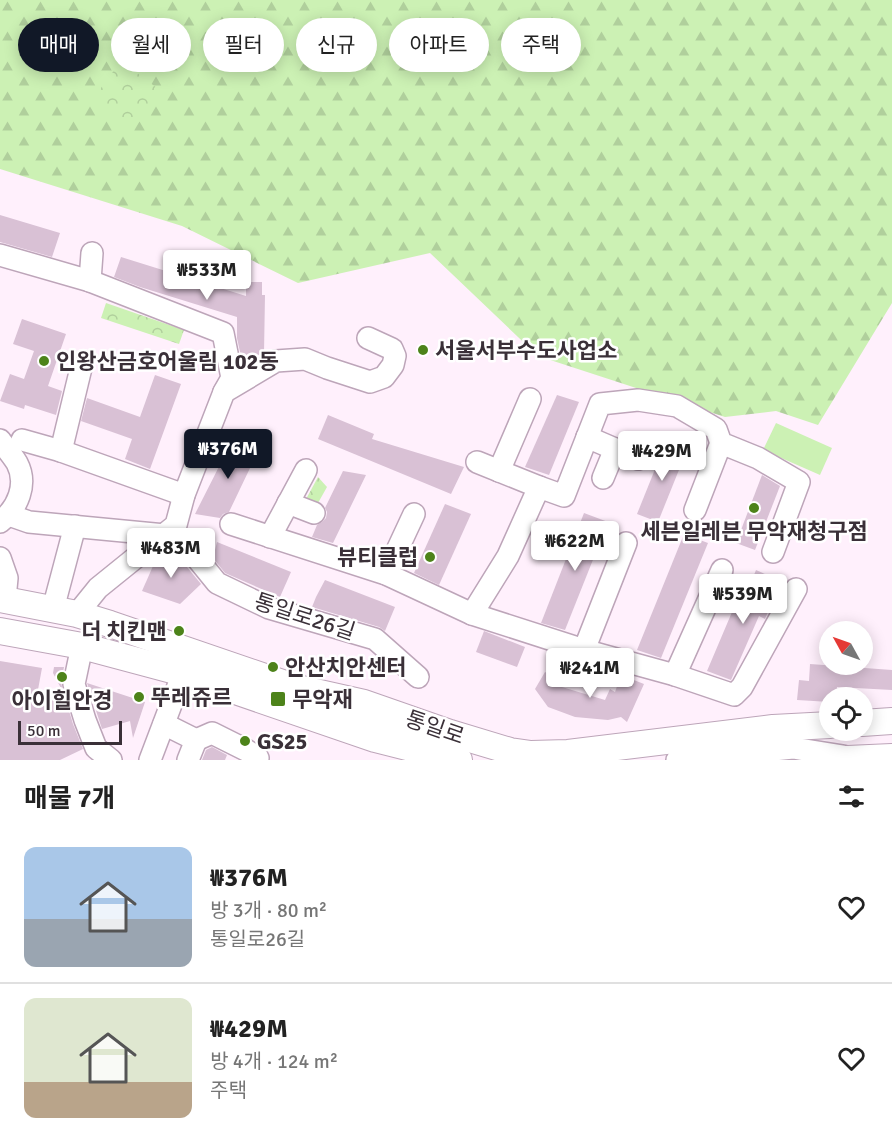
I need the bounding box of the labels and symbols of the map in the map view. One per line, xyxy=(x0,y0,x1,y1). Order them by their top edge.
pin: ₩533M xyxy=(165,250,249,301)
place label: 서울서부수도사업소 xyxy=(435,337,617,364)
marker: 서울서부수도사업소 xyxy=(416,343,430,357)
place label: 인왕산금호어울림 102동 xyxy=(56,348,279,375)
marker: 인왕산금호어울림 102동 xyxy=(37,354,51,368)
pin: ₩376M xyxy=(186,429,270,480)
pin: ₩429M xyxy=(620,431,704,482)
marker: 세븐일레븐 무악재청구점 xyxy=(747,501,761,515)
place label: 세븐일레븐 무악재청구점 xyxy=(640,518,868,545)
pin: ₩622M xyxy=(533,521,617,572)
pin: ₩483M xyxy=(129,528,213,579)
place label: 뷰티클럽 xyxy=(337,544,418,571)
marker: 뷰티클럽 xyxy=(423,550,437,564)
pin: ₩539M xyxy=(701,574,785,625)
street label: 통일로26길 xyxy=(251,587,359,645)
place label: 더 치킨맨 xyxy=(81,618,167,645)
north arrow xyxy=(819,621,873,675)
marker: 더 치킨맨 xyxy=(172,624,186,638)
pin: ₩241M xyxy=(548,648,632,699)
place label: 안산치안센터 xyxy=(285,654,406,681)
marker: 안산치안센터 xyxy=(266,660,280,674)
marker: 아이힐안경 xyxy=(55,670,69,684)
place label: 뚜레쥬르 xyxy=(151,684,232,711)
place label: 무악재 xyxy=(292,686,353,713)
place label: 아이힐안경 xyxy=(11,687,113,714)
marker: 뚜레쥬르 xyxy=(132,690,146,704)
marker: 무악재 xyxy=(269,690,287,708)
street label: 통일로 xyxy=(402,705,468,750)
scale bar xyxy=(18,718,122,746)
place label: GS25 xyxy=(257,728,307,755)
marker: GS25 xyxy=(238,734,252,748)

